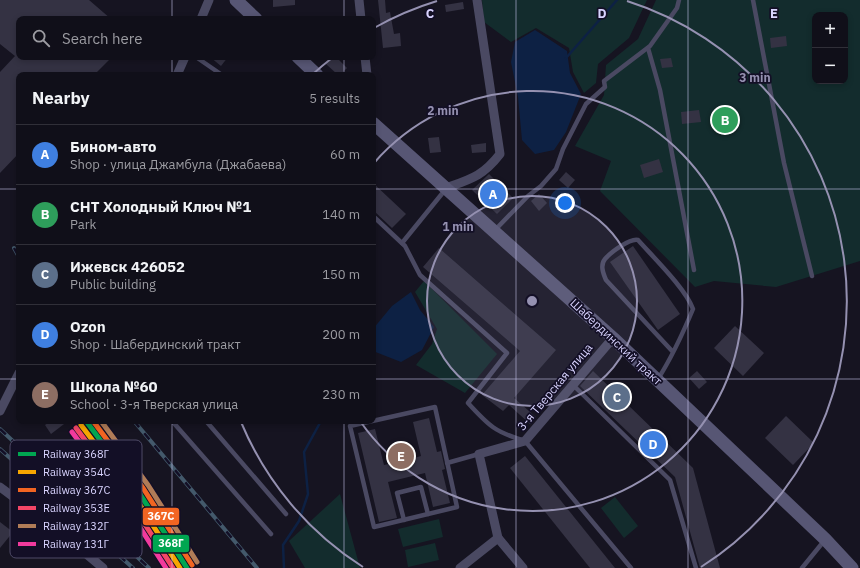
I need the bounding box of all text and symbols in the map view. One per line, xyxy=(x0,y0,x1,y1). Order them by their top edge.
text: C xyxy=(426,5,435,22)
text: D xyxy=(597,5,607,22)
text: E xyxy=(770,5,778,22)
map controls xyxy=(812,12,848,84)
button: + xyxy=(812,12,848,48)
search box xyxy=(16,16,376,60)
icon: search xyxy=(30,27,52,49)
text: Search here xyxy=(62,29,142,48)
button: − xyxy=(812,48,848,84)
text: 3 min xyxy=(739,70,771,85)
text: Nearby xyxy=(32,87,90,109)
text: 5 results xyxy=(309,90,360,107)
text: 2 min xyxy=(427,103,459,118)
pin: B xyxy=(712,105,738,135)
text: Бином-авто xyxy=(70,137,157,156)
text: A xyxy=(41,146,49,163)
text: 60 m xyxy=(330,146,360,163)
text: Shop · улица Джамбула (Джабаева) xyxy=(70,156,286,173)
pin: A xyxy=(480,179,506,209)
your location xyxy=(555,193,575,213)
text: СНТ Холодный Ключ №1 xyxy=(70,197,251,216)
text: B xyxy=(41,206,49,223)
text: 140 m xyxy=(322,206,360,223)
text: Park xyxy=(70,216,96,233)
text: 1 min xyxy=(442,219,474,234)
text: Ижевск 426052 xyxy=(70,257,185,276)
text: C xyxy=(41,266,49,283)
text: 150 m xyxy=(322,266,360,283)
text: Public building xyxy=(70,276,156,293)
centre of rings xyxy=(525,294,539,308)
street label: Шабердинский тракт xyxy=(567,295,666,388)
text: Ozon xyxy=(70,317,106,336)
text: D xyxy=(40,326,50,343)
text: 200 m xyxy=(322,326,360,343)
text: Shop · Шабердинский тракт xyxy=(70,336,241,353)
street label: 3-я Тверская улица xyxy=(514,340,596,433)
text: Школа №60 xyxy=(70,377,158,396)
pin: C xyxy=(604,382,630,412)
text: E xyxy=(41,386,49,403)
text: 230 m xyxy=(322,386,360,403)
text: School · 3-я Тверская улица xyxy=(70,396,238,413)
pin: D xyxy=(640,429,666,459)
legend xyxy=(10,440,142,558)
pin: E xyxy=(388,441,414,471)
text: Railway 368Г xyxy=(43,447,110,461)
text: Railway 354С xyxy=(43,465,111,479)
text: Railway 367С xyxy=(43,483,111,497)
text: Railway 353Е xyxy=(43,501,110,515)
line badge: 367С xyxy=(142,507,180,526)
text: 367С xyxy=(148,509,174,523)
text: Railway 132Г xyxy=(43,519,110,533)
line badge: 368Г xyxy=(152,534,190,553)
text: 368Г xyxy=(158,536,184,550)
text: Railway 131Г xyxy=(43,537,110,551)

